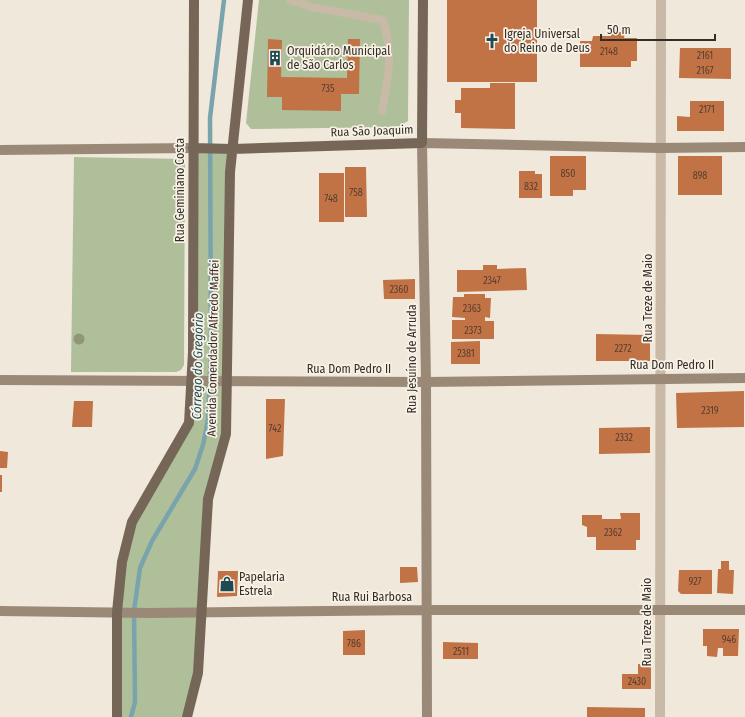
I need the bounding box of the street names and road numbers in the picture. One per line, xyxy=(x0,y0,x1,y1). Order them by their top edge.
street label: Rua São Joaquim xyxy=(330,123,414,139)
street label: Rua Geminiano Costa xyxy=(173,138,187,242)
street label: Rua Treze de Maio xyxy=(641,254,655,342)
street label: Avenida Comendador Alfredo Maffei xyxy=(204,259,222,437)
street label: Rua Jesuíno de Arruda xyxy=(405,304,419,414)
street label: Rua Dom Pedro II xyxy=(630,358,714,372)
street label: Rua Dom Pedro II xyxy=(307,362,391,376)
street label: Rua Treze de Maio xyxy=(640,578,654,666)
street label: Rua Rui Barbosa xyxy=(332,590,412,604)

